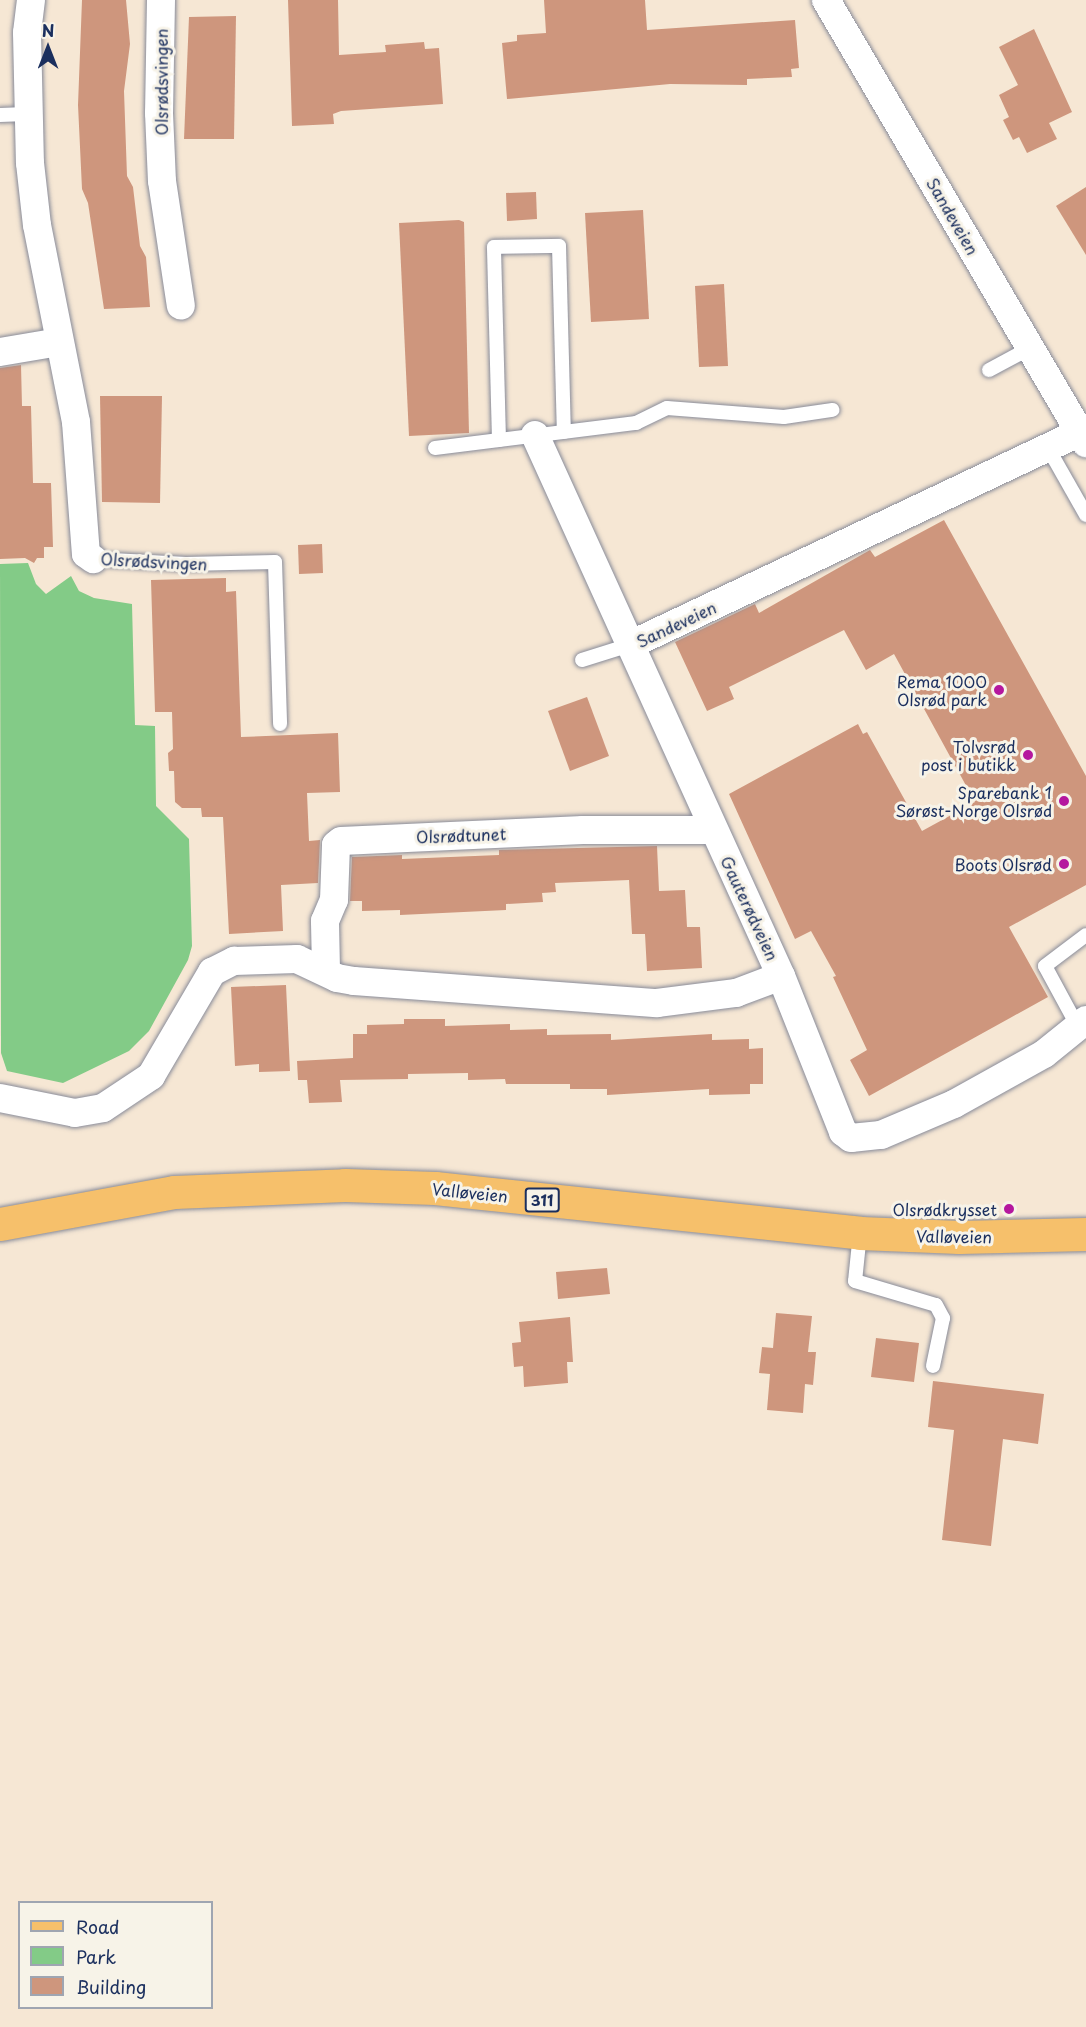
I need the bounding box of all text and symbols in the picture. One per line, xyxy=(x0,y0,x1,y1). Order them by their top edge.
north arrow xyxy=(18,18,78,78)
text: N xyxy=(42,18,54,42)
street label: Olsrødsvingen xyxy=(151,29,171,135)
street label: Sandeveien xyxy=(923,174,983,258)
street label: Olsrødsvingen xyxy=(100,549,208,573)
street label: Sandeveien xyxy=(633,597,719,651)
place label: Rema 1000 Olsrød park xyxy=(896,671,987,709)
marker: Rema 1000 Olsrød park xyxy=(992,683,1006,697)
place label: Tolvsrød post i butikk xyxy=(920,736,1016,774)
marker: Tolvsrød post i butikk xyxy=(1021,748,1035,762)
place label: Sparebank 1 Sørøst-Norge Olsrød xyxy=(894,782,1052,820)
marker: Sparebank 1 Sørøst-Norge Olsrød xyxy=(1057,794,1071,808)
street label: Olsrødtunet xyxy=(416,824,506,846)
street label: Gauterødveien xyxy=(717,853,783,963)
place label: Boots Olsrød xyxy=(954,854,1052,874)
marker: Boots Olsrød xyxy=(1057,857,1071,871)
street label: Valløveien xyxy=(431,1178,509,1206)
road number: 311 xyxy=(524,1188,560,1212)
place label: Olsrødkrysset xyxy=(892,1199,997,1219)
marker: Olsrødkrysset xyxy=(1002,1202,1016,1216)
street label: Valløveien xyxy=(916,1226,992,1246)
legend xyxy=(18,1901,213,2009)
text: Road xyxy=(76,1913,120,1940)
text: Park xyxy=(76,1943,116,1970)
text: Building xyxy=(76,1973,146,2000)

